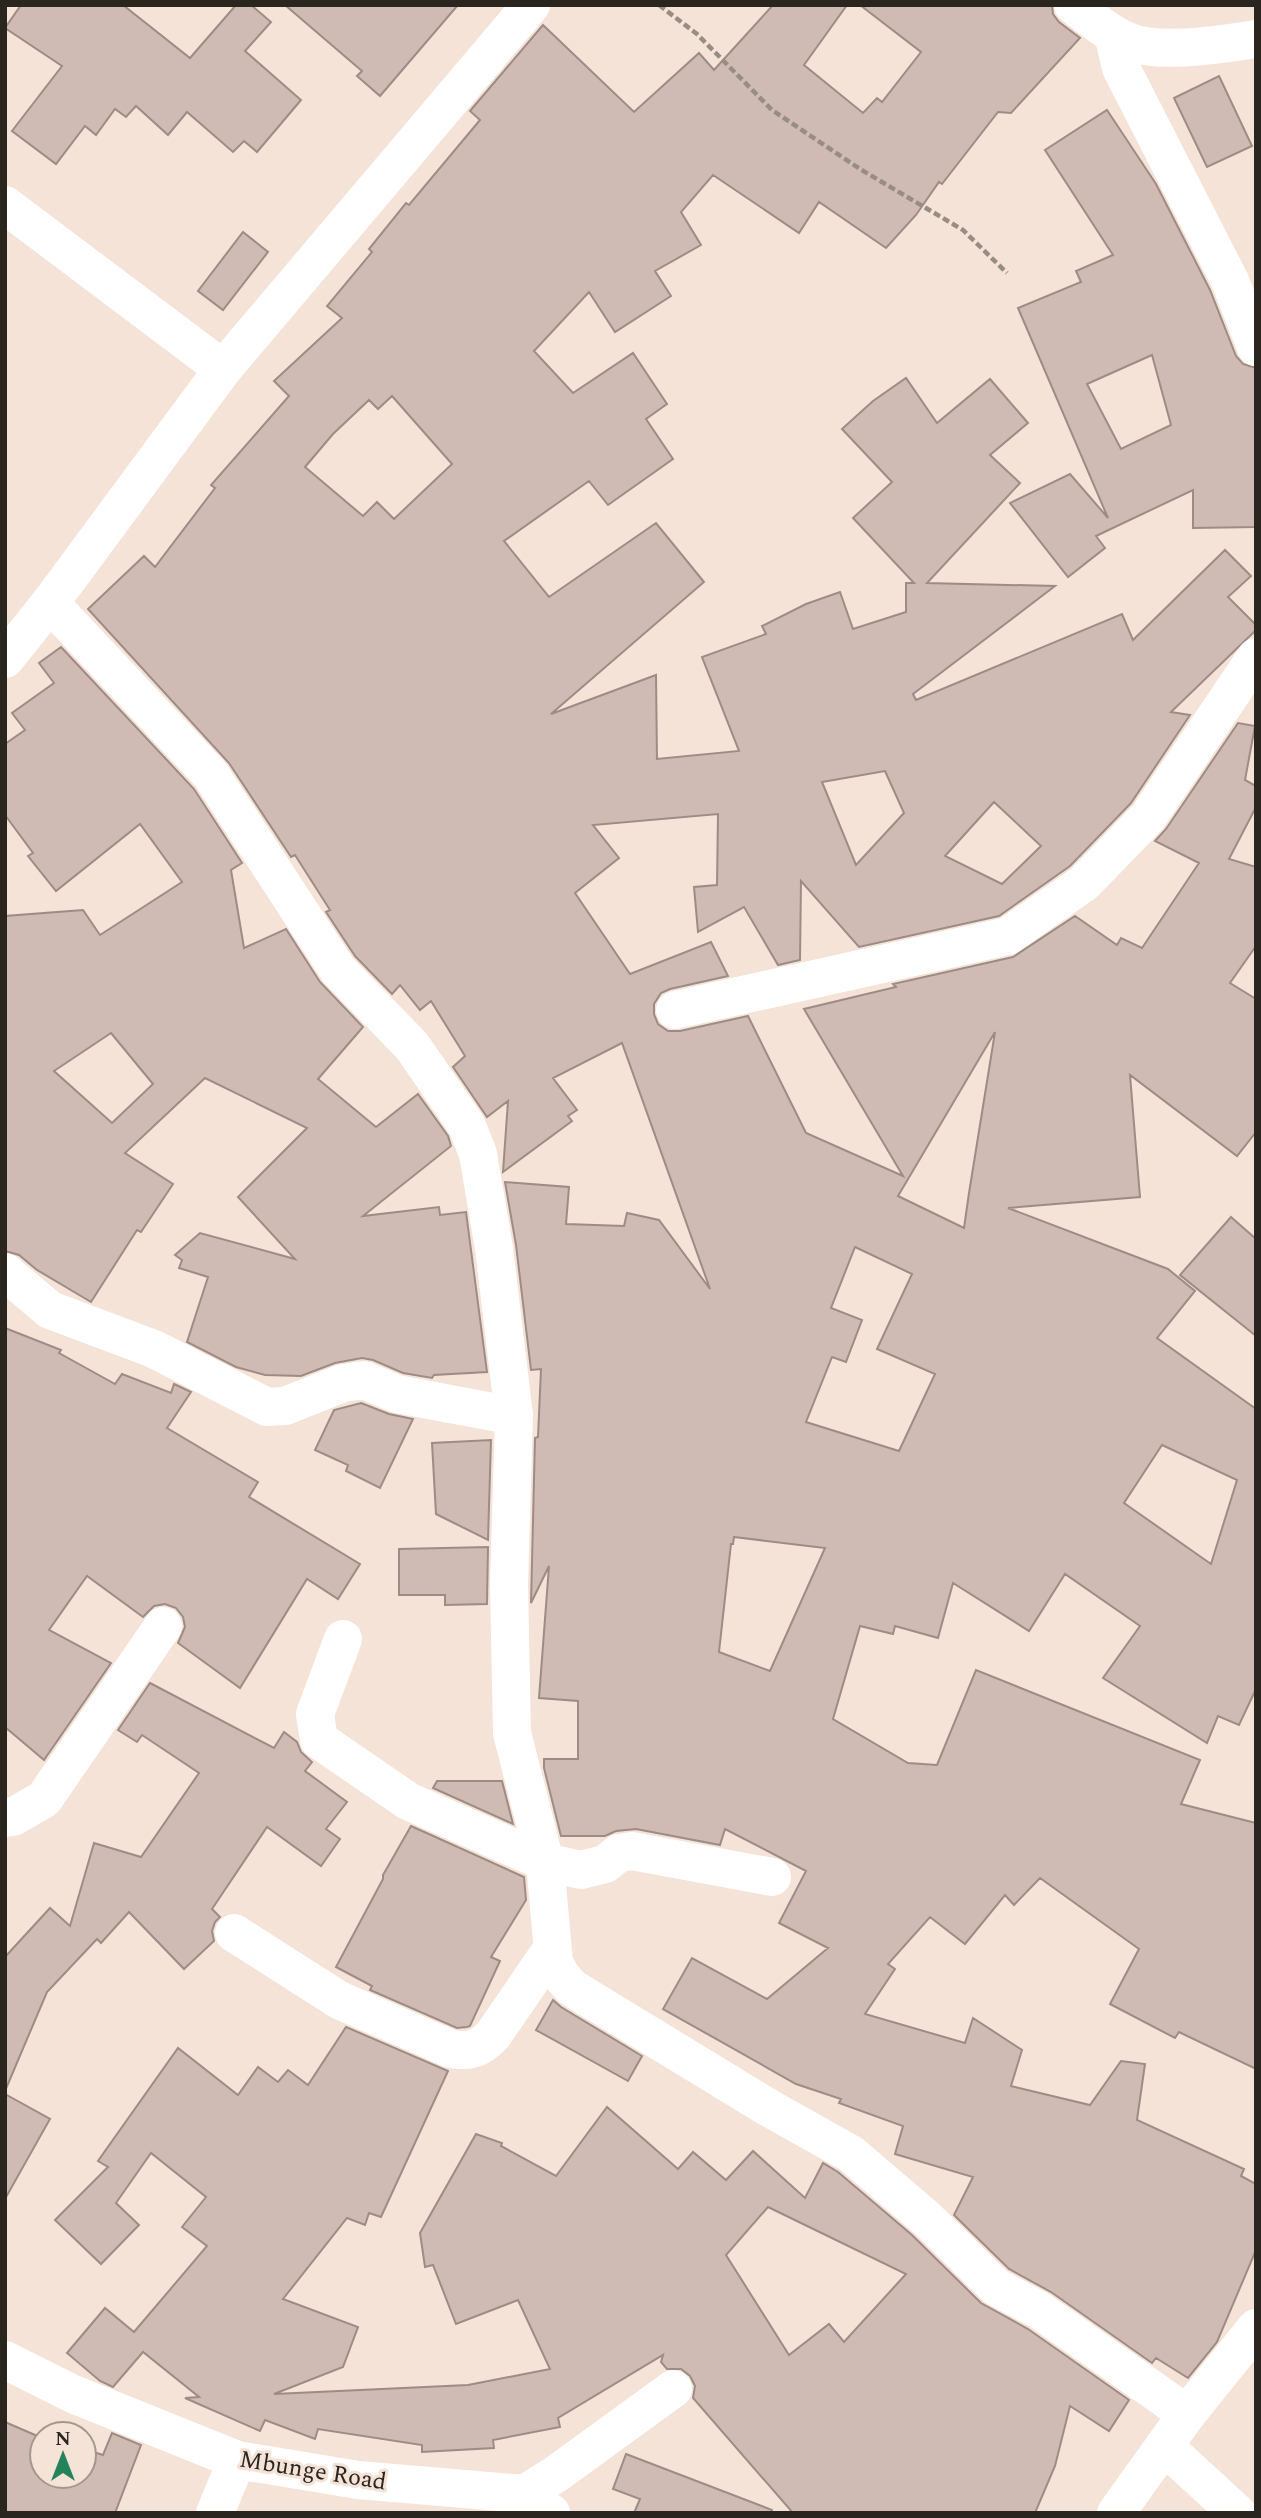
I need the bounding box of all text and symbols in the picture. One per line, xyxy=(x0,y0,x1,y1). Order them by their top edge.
north arrow xyxy=(28,2420,98,2490)
text: N xyxy=(55,2425,71,2454)
street label: Mbunge Road xyxy=(237,2442,389,2500)

